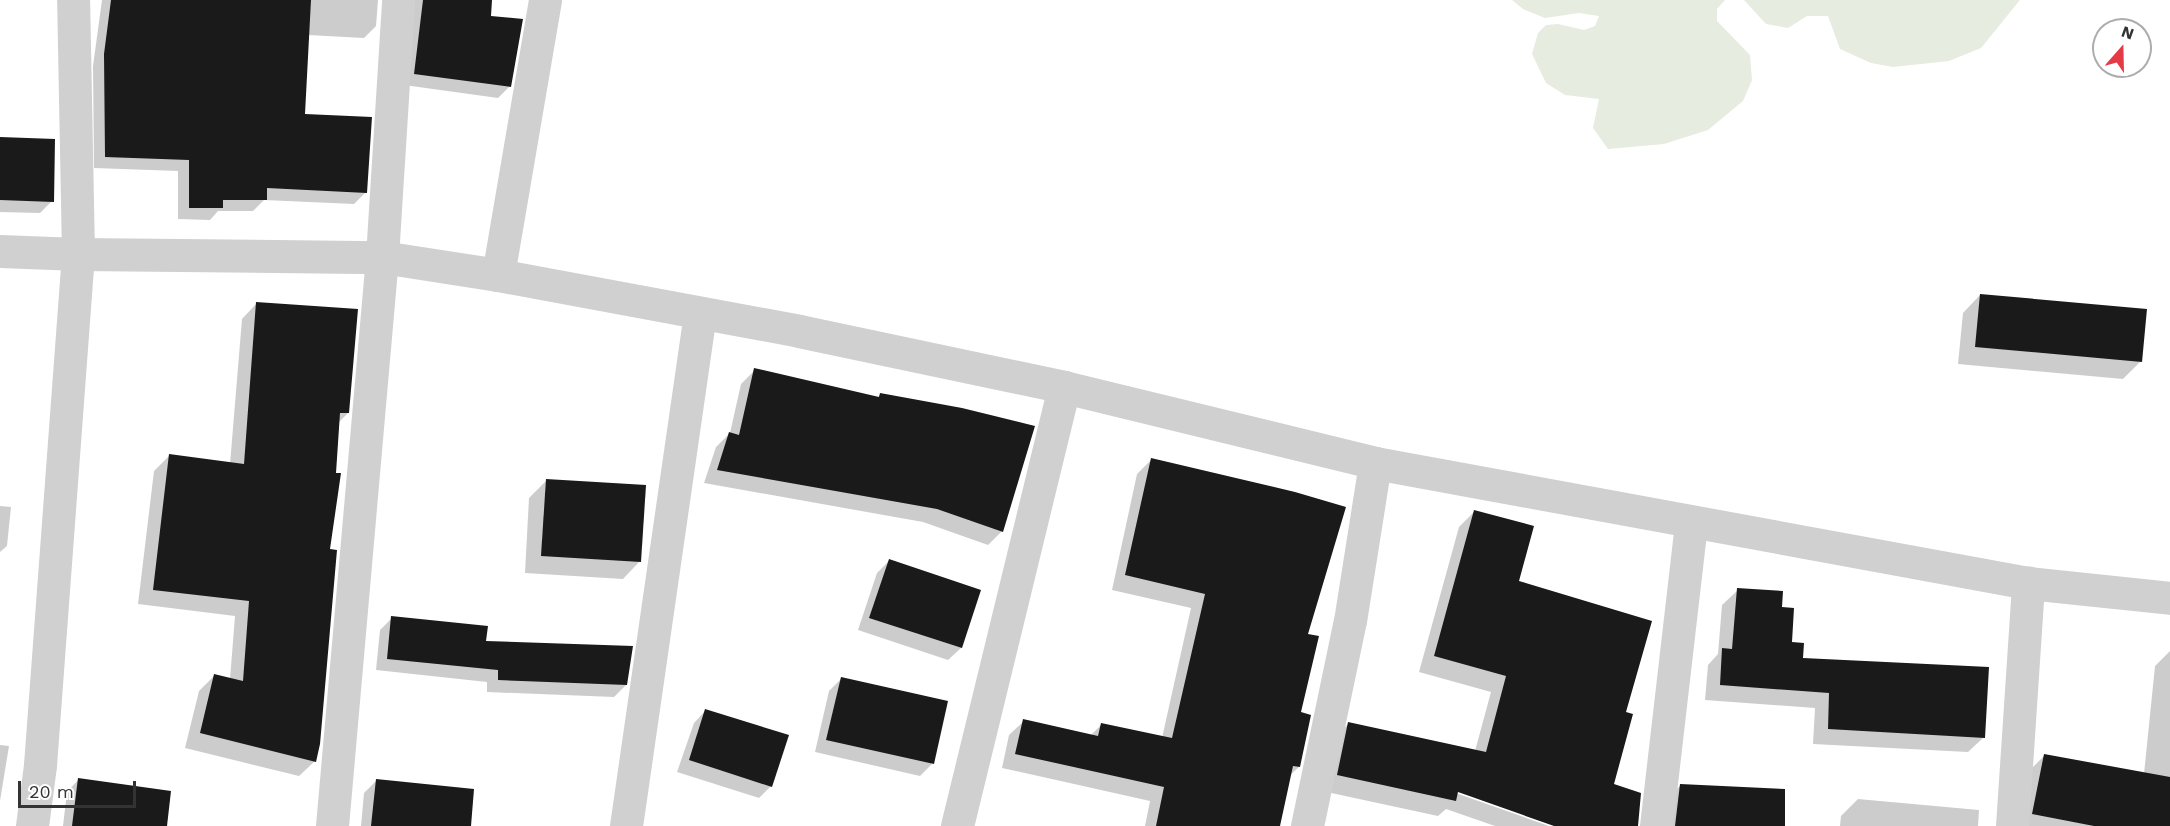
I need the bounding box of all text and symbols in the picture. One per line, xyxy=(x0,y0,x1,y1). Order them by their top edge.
north arrow xyxy=(2092,18,2152,78)
text: N xyxy=(2119,22,2136,43)
scale bar xyxy=(21,769,140,807)
text: 20 m xyxy=(29,781,74,802)

